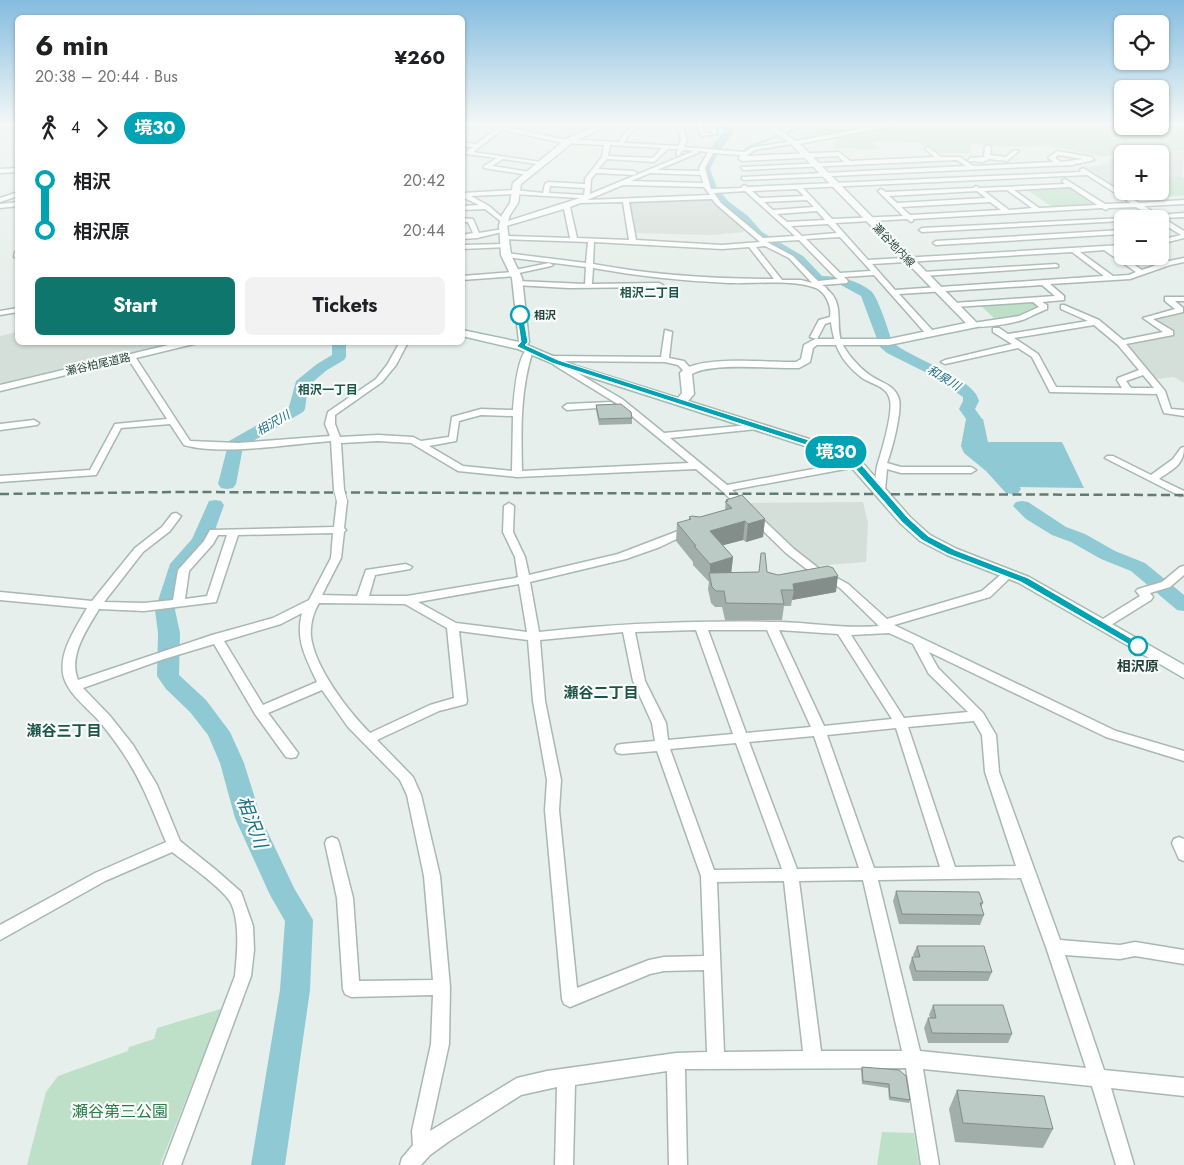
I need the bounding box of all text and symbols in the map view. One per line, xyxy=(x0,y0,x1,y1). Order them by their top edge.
map controls xyxy=(1114,15,1169,265)
button: locate xyxy=(1114,15,1169,70)
text: 6 min xyxy=(35,25,109,66)
text: ¥260 xyxy=(395,44,445,71)
text: 20:38 – 20:44 · Bus xyxy=(35,65,178,88)
button: layers xyxy=(1114,80,1169,135)
icon: walk xyxy=(35,114,63,142)
icon: forward xyxy=(88,114,116,142)
text: 境30 xyxy=(134,115,175,141)
text: 4 xyxy=(71,116,80,139)
button: + xyxy=(1114,145,1169,200)
text: 相沢 xyxy=(73,168,111,195)
text: 20:42 xyxy=(403,169,445,192)
button: − xyxy=(1114,210,1169,265)
text: 相沢原 xyxy=(73,218,130,245)
text: 20:44 xyxy=(403,219,445,242)
street label: 瀬谷地内線 xyxy=(869,220,919,270)
button: Start xyxy=(35,277,235,335)
button: Tickets xyxy=(245,277,445,335)
district label: 相沢二丁目 xyxy=(620,284,680,302)
marker: 相沢 xyxy=(510,305,530,325)
place label: 相沢 xyxy=(534,307,556,323)
street label: 瀬谷柏尾道路 xyxy=(64,349,132,379)
water label: 和泉川 xyxy=(924,361,966,396)
district label: 相沢一丁目 xyxy=(298,381,358,399)
water label: 相沢川 xyxy=(253,405,295,440)
line badge: 境30 xyxy=(807,436,865,468)
text: 境30 xyxy=(815,439,857,465)
marker: 相沢原 xyxy=(1128,636,1148,656)
place label: 相沢原 xyxy=(1117,656,1159,676)
district label: 瀬谷二丁目 xyxy=(563,682,639,704)
district label: 瀬谷三丁目 xyxy=(26,720,102,742)
water label: 相沢川 xyxy=(230,792,275,854)
park label: 瀬谷第三公園 xyxy=(72,1100,168,1123)

